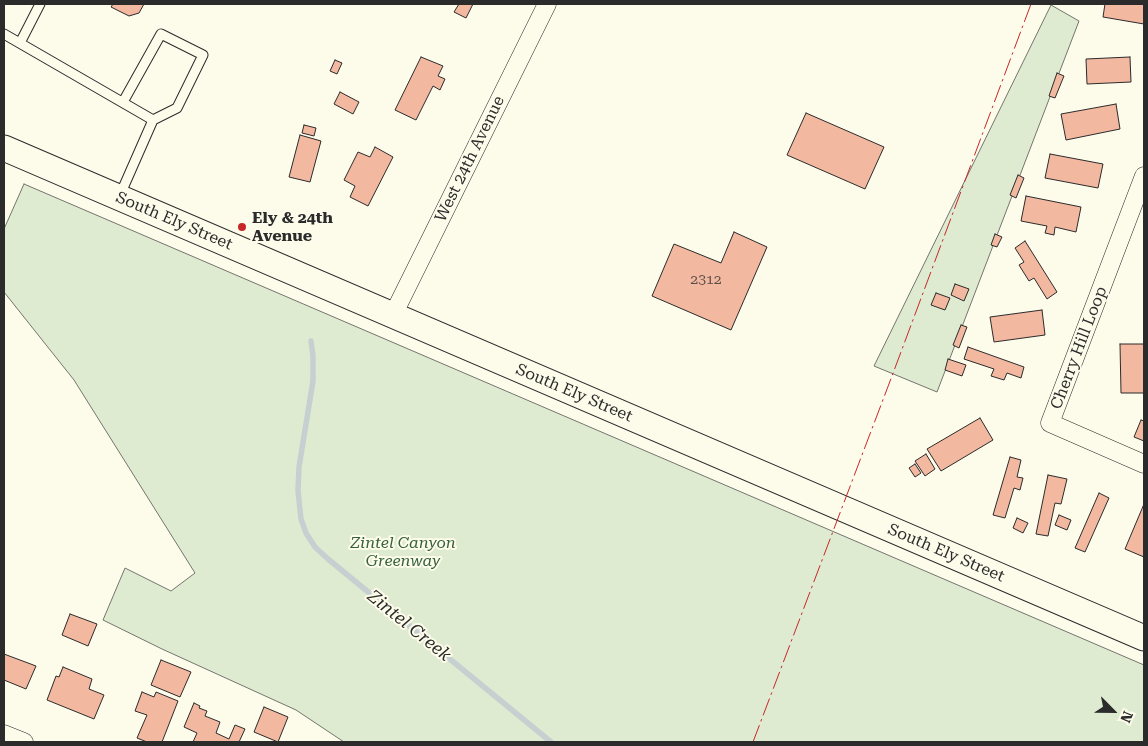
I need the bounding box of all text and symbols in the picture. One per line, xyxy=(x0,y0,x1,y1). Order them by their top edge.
street label: West 24th Avenue xyxy=(431,93,509,225)
street label: South Ely Street xyxy=(113,188,235,254)
place label: Ely & 24th Avenue xyxy=(252,208,333,246)
marker: Ely & 24th Avenue xyxy=(236,221,248,233)
house number: 2312 xyxy=(690,272,722,288)
street label: Cherry Hill Loop xyxy=(1047,284,1111,412)
street label: South Ely Street xyxy=(513,360,635,426)
street label: South Ely Street xyxy=(885,520,1007,586)
park label: Zintel Canyon Greenway xyxy=(350,533,456,571)
water label: Zintel Creek xyxy=(363,586,455,666)
north arrow xyxy=(1088,686,1138,736)
text: N xyxy=(1117,709,1136,725)

